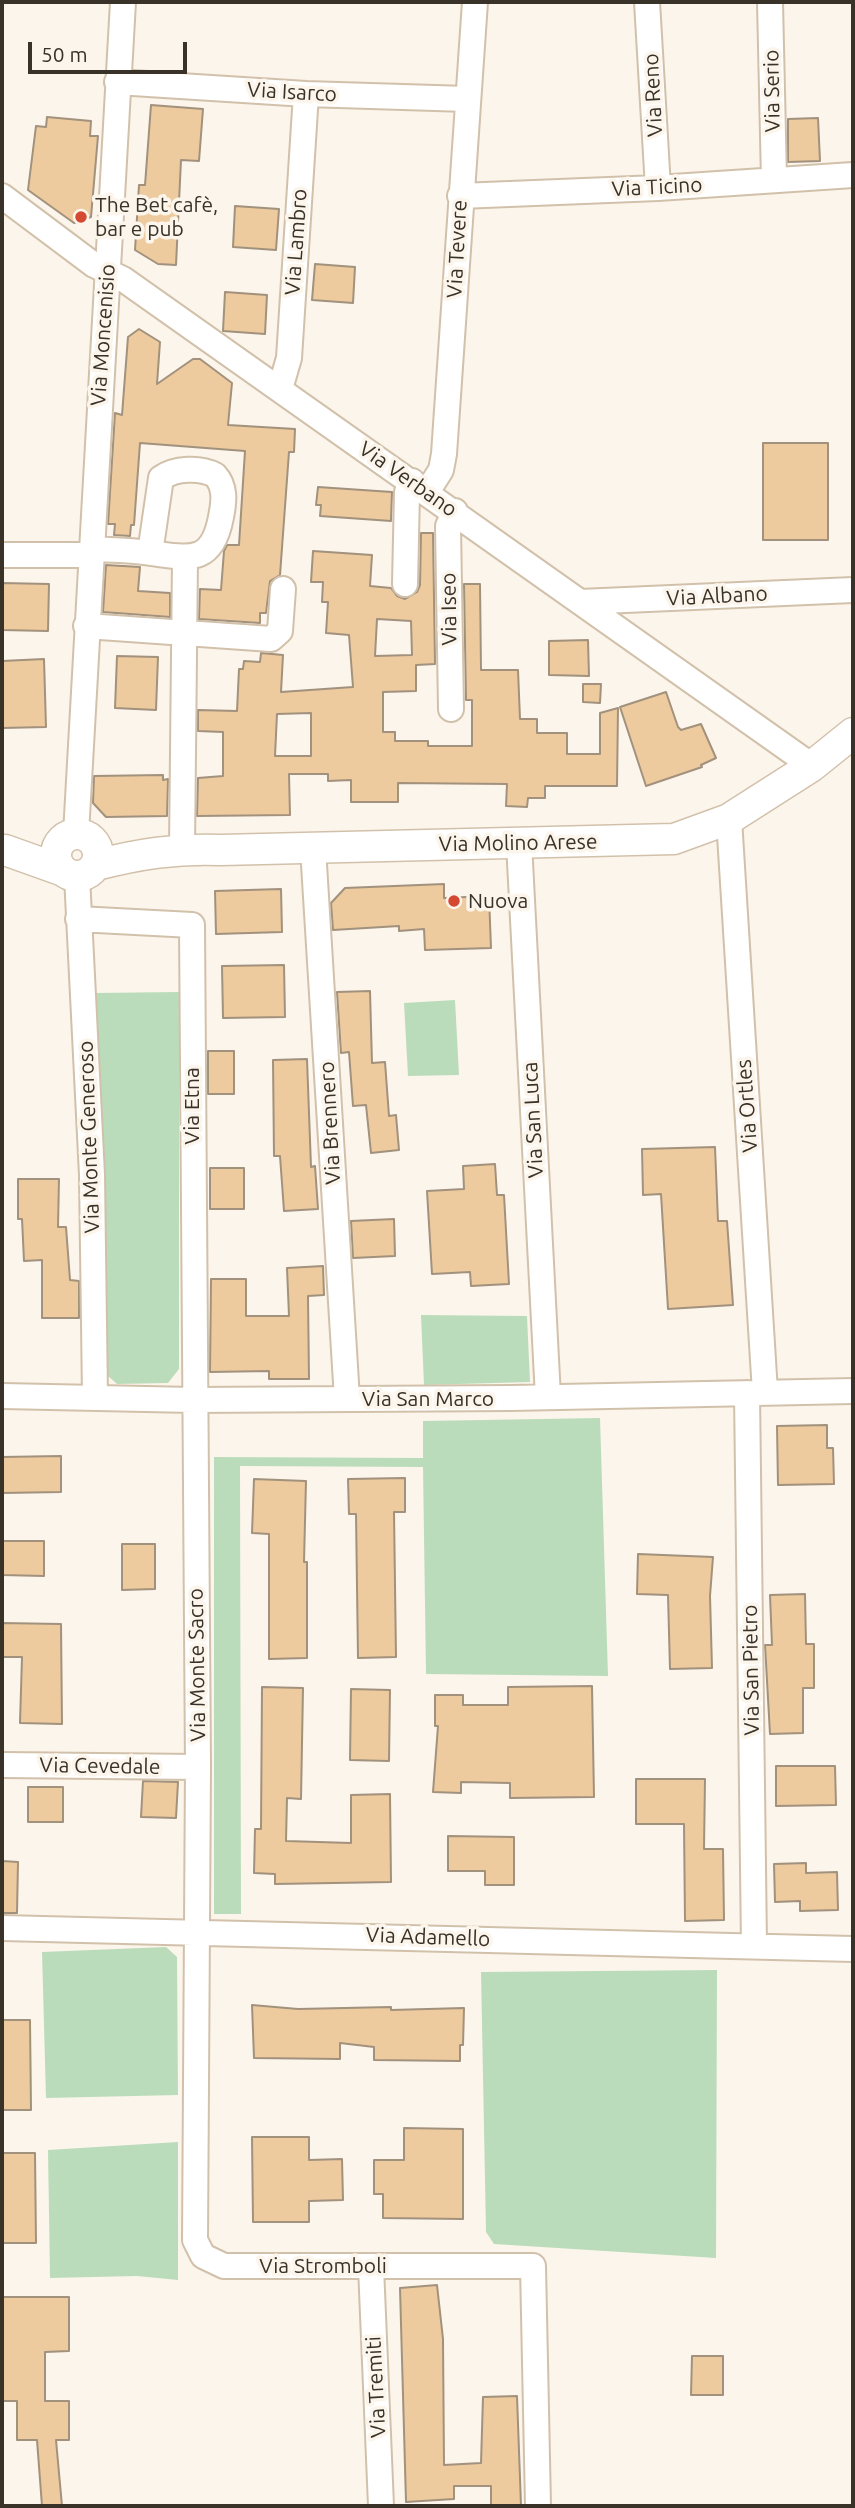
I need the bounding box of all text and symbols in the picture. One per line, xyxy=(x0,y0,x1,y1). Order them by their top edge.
scale bar xyxy=(32,28,191,72)
text: 50 m xyxy=(41,42,88,66)
street label: Via Serio xyxy=(759,49,785,133)
street label: Via Reno xyxy=(638,53,668,137)
street label: Via Isarco xyxy=(246,77,338,107)
street label: Via Ticino xyxy=(611,172,703,202)
street label: Via Lambro xyxy=(280,188,312,296)
place label: The Bet cafè, bar e pub xyxy=(95,192,218,242)
street label: Via Tevere xyxy=(442,199,472,299)
marker: The Bet cafè, bar e pub xyxy=(73,209,89,225)
street label: Via Moncenisio xyxy=(85,263,121,407)
street label: Via Verbano xyxy=(354,436,462,522)
street label: Via Iseo xyxy=(436,572,462,646)
street label: Via Albano xyxy=(666,581,768,611)
street label: Via Molino Arese xyxy=(438,829,598,857)
place label: Nuova xyxy=(468,888,528,914)
marker: Nuova xyxy=(446,893,462,909)
street label: Via Monte Generoso xyxy=(73,1040,105,1234)
street label: Via Ortles xyxy=(731,1059,763,1153)
street label: Via Brennero xyxy=(314,1061,346,1185)
street label: Via San Luca xyxy=(517,1061,549,1179)
street label: Via Etna xyxy=(179,1067,205,1145)
street label: Via San Marco xyxy=(362,1386,494,1412)
street label: Via Monte Sacro xyxy=(183,1588,211,1742)
street label: Via San Pietro xyxy=(737,1604,765,1736)
street label: Via Cevedale xyxy=(39,1752,161,1780)
street label: Via Adamello xyxy=(365,1922,491,1952)
street label: Via Stromboli xyxy=(259,2253,387,2279)
street label: Via Tremiti xyxy=(361,2336,391,2438)

